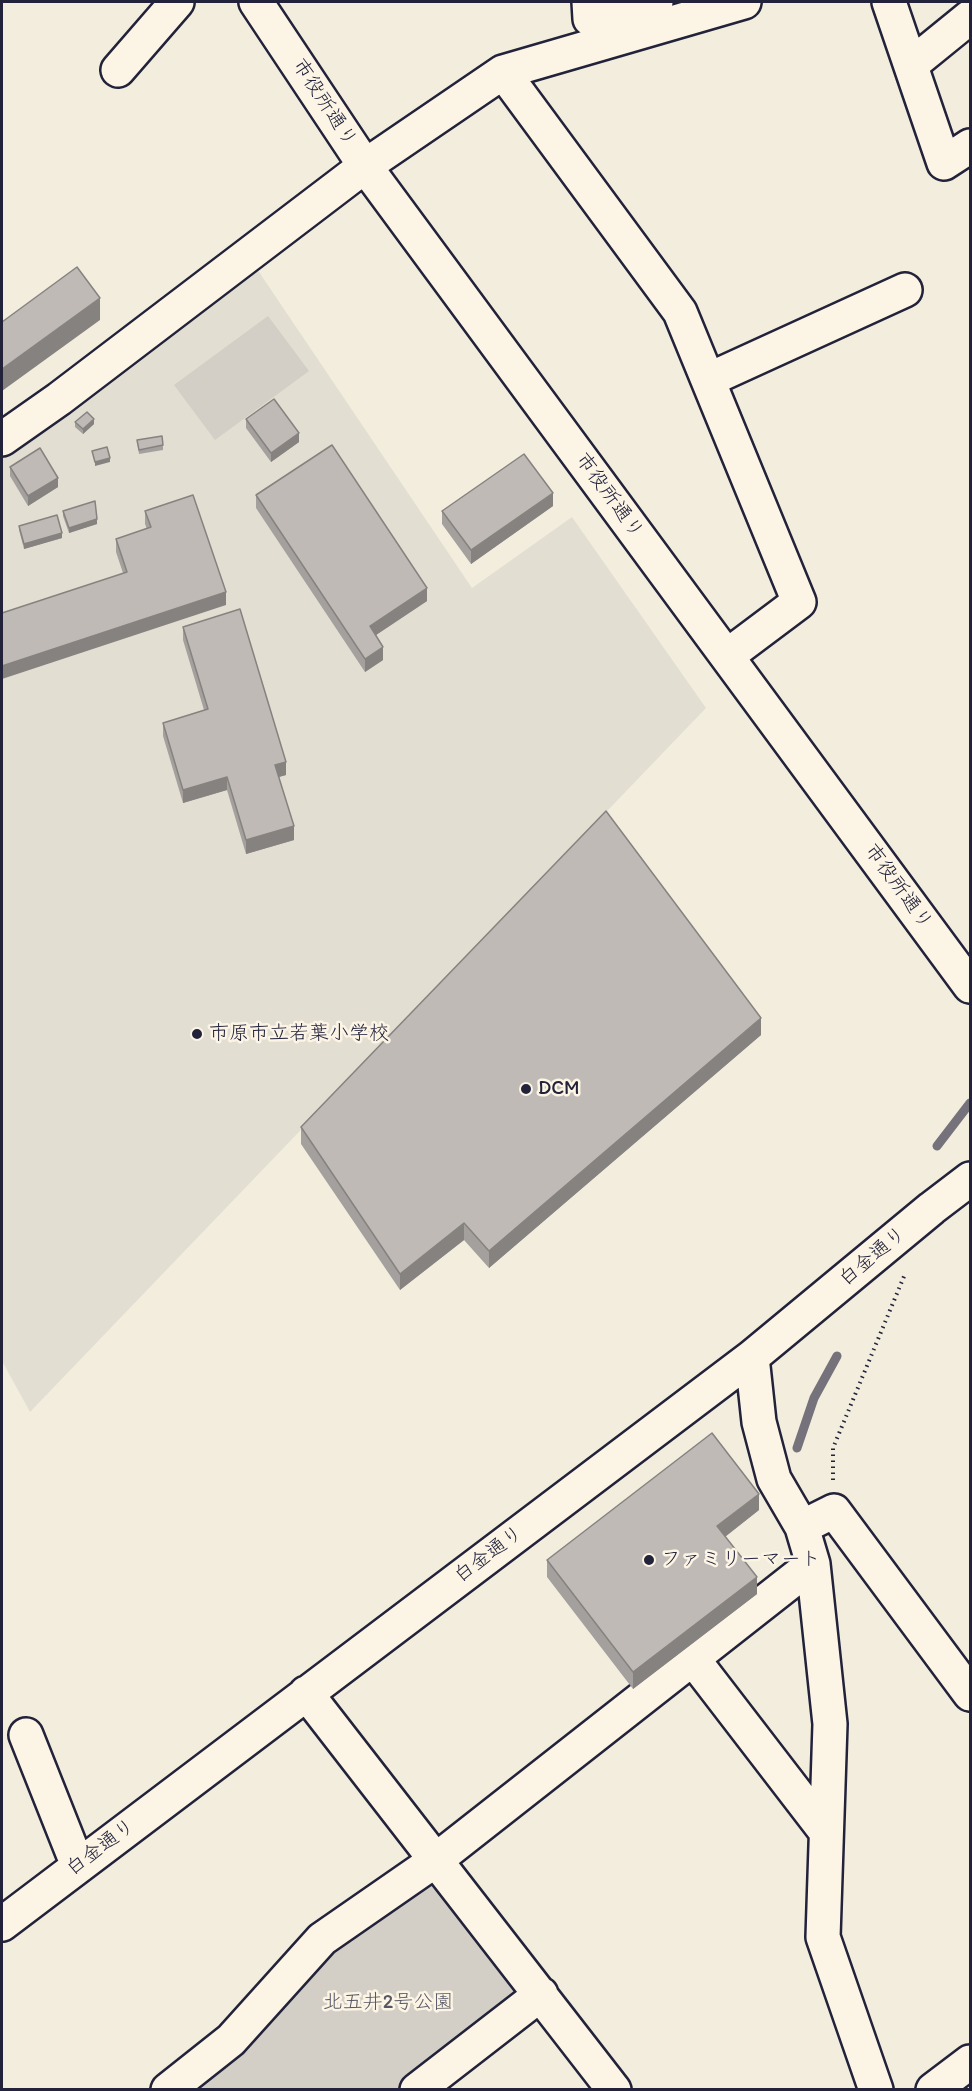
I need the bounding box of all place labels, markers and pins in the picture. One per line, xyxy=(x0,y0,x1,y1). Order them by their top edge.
place label: 市原市立若葉小学校 xyxy=(209,1022,389,1046)
marker: 市原市立若葉小学校 xyxy=(190,1027,204,1041)
place label: DCM xyxy=(538,1077,580,1101)
marker: DCM xyxy=(519,1082,533,1096)
place label: ファミリーマート xyxy=(661,1548,821,1572)
marker: ファミリーマート xyxy=(642,1553,656,1567)

